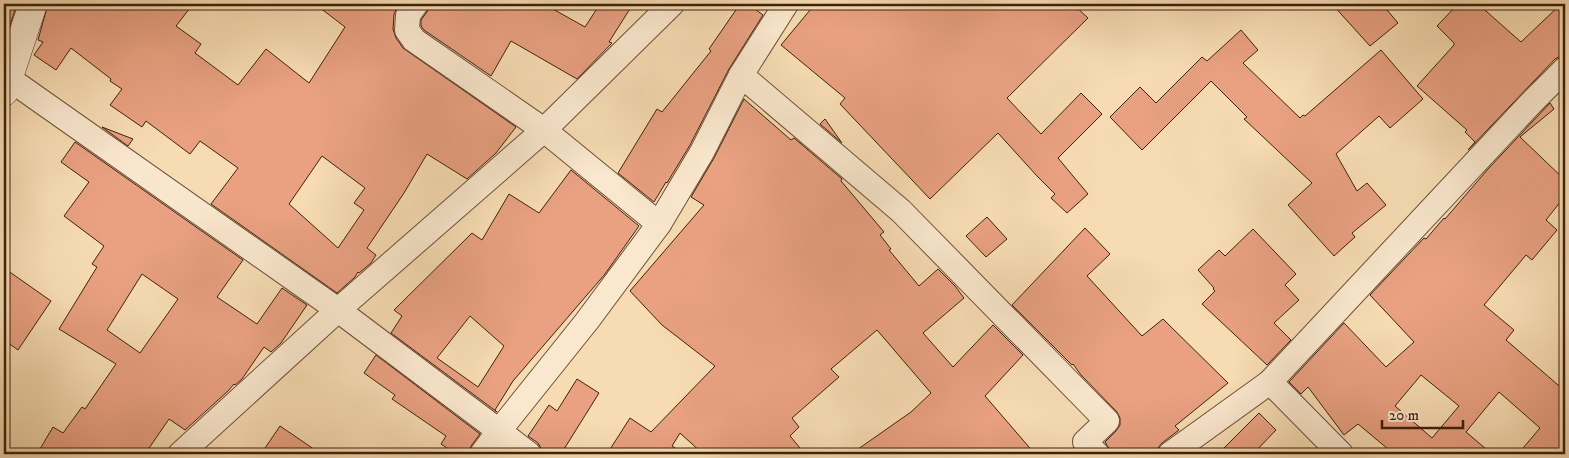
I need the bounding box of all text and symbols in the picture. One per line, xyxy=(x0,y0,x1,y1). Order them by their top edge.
scale bar xyxy=(1382,398,1463,430)
text: 20 m xyxy=(1389,406,1419,425)

